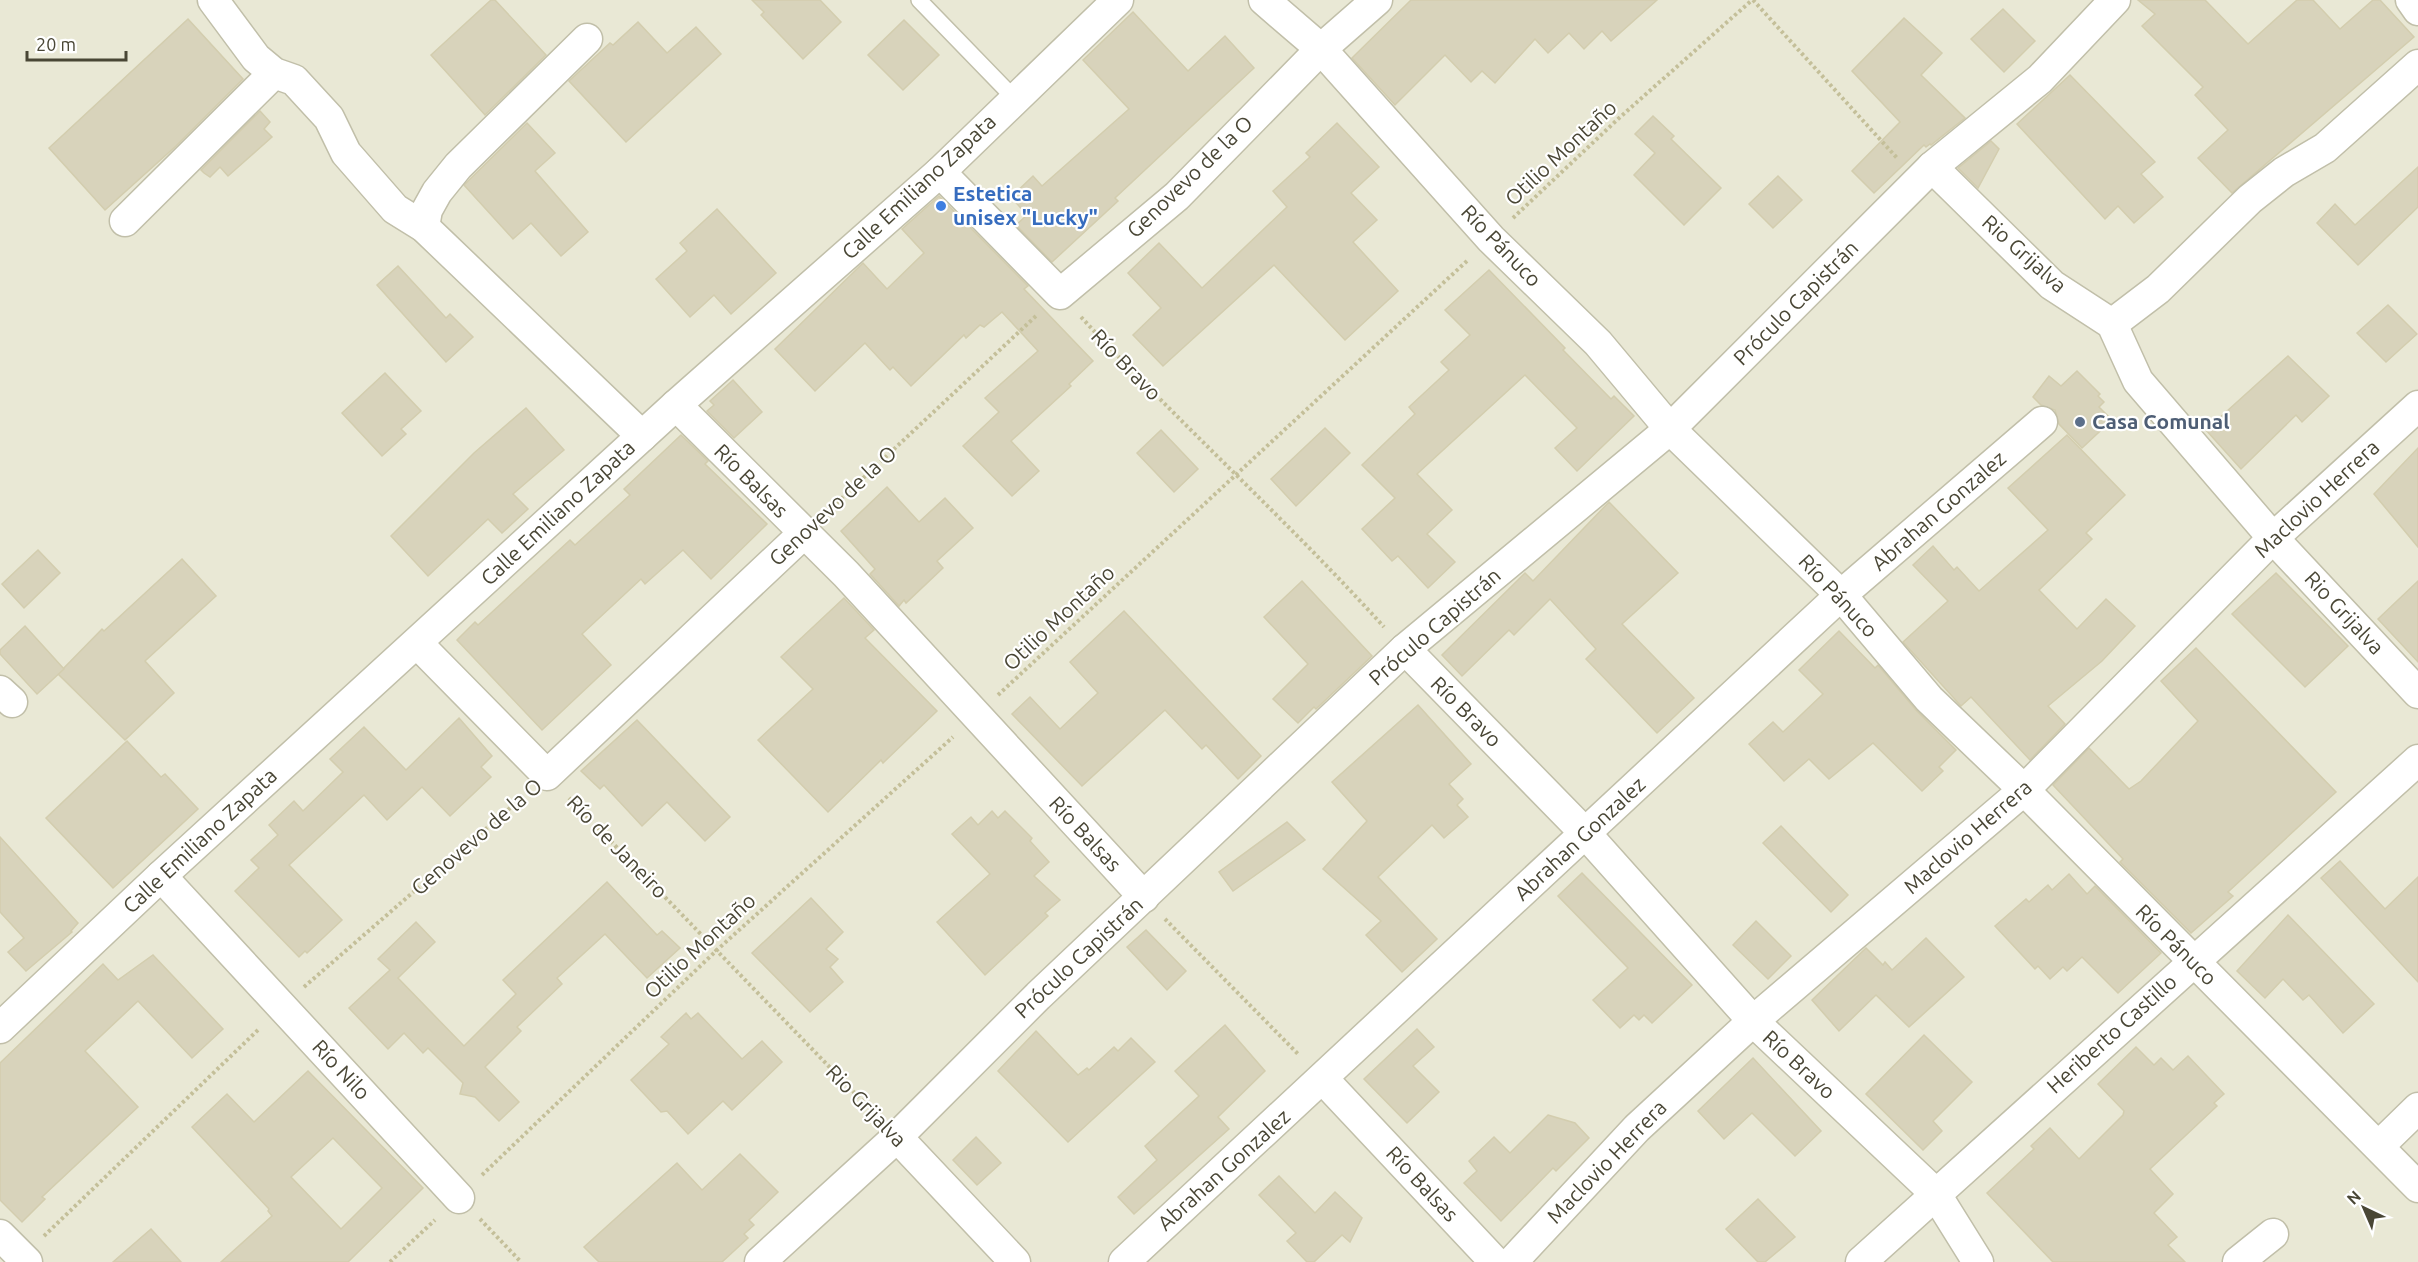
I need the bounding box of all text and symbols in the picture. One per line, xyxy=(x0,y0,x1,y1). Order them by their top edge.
scale bar xyxy=(27,24,126,62)
text: 20 m xyxy=(36,34,76,54)
street label: Otilio Montaño xyxy=(1500,95,1621,210)
street label: Calle Emiliano Zapata xyxy=(836,109,1000,264)
street label: Genovevo de la O xyxy=(1122,110,1257,242)
place label: Estetica unisex "Lucky" xyxy=(953,181,1098,229)
marker: Estetica unisex "Lucky" xyxy=(934,199,948,213)
street label: Río Pánuco xyxy=(1457,199,1547,291)
street label: Rio Grijalva xyxy=(1978,209,2072,297)
street label: Próculo Capistrán xyxy=(1728,235,1863,370)
street label: Río Bravo xyxy=(1087,324,1167,405)
place label: Casa Comunal xyxy=(2092,409,2230,433)
marker: Casa Comunal xyxy=(2073,415,2087,429)
street label: Maclovio Herrera xyxy=(2249,434,2384,562)
street label: Calle Emiliano Zapata xyxy=(475,435,639,590)
street label: Río Balsas xyxy=(710,439,793,522)
street label: Genovevo de la O xyxy=(764,440,901,570)
street label: Abrahan Gonzalez xyxy=(1866,446,2010,575)
street label: Río Pánuco xyxy=(1794,549,1883,642)
street label: Otilio Montaño xyxy=(998,560,1119,675)
street label: Próculo Capistrán xyxy=(1364,563,1505,690)
street label: Rio Grijalva xyxy=(2300,566,2389,659)
street label: Río Bravo xyxy=(1426,671,1507,752)
street label: Calle Emiliano Zapata xyxy=(117,763,281,918)
street label: Abrahan Gonzalez xyxy=(1509,772,1650,905)
street label: Genovevo de la O xyxy=(406,773,546,899)
street label: Maclovio Herrera xyxy=(1899,774,2036,898)
street label: Río de Janeiro xyxy=(563,790,673,903)
street label: Río Balsas xyxy=(1045,791,1127,876)
street label: Otilio Montaño xyxy=(639,888,760,1003)
street label: Próculo Capistrán xyxy=(1009,892,1147,1023)
street label: Río Pánuco xyxy=(2131,899,2222,990)
street label: Heriberto Castillo xyxy=(2042,969,2181,1098)
street label: Río Bravo xyxy=(1759,1025,1841,1104)
street label: Río Nilo xyxy=(308,1034,375,1104)
street label: Rio Grijalva xyxy=(822,1059,912,1151)
street label: Maclovio Herrera xyxy=(1542,1095,1671,1228)
street label: Abrahan Gonzalez xyxy=(1152,1104,1294,1235)
street label: Río Balsas xyxy=(1382,1141,1464,1226)
north arrow xyxy=(2334,1178,2394,1238)
text: N xyxy=(2343,1187,2364,1208)

